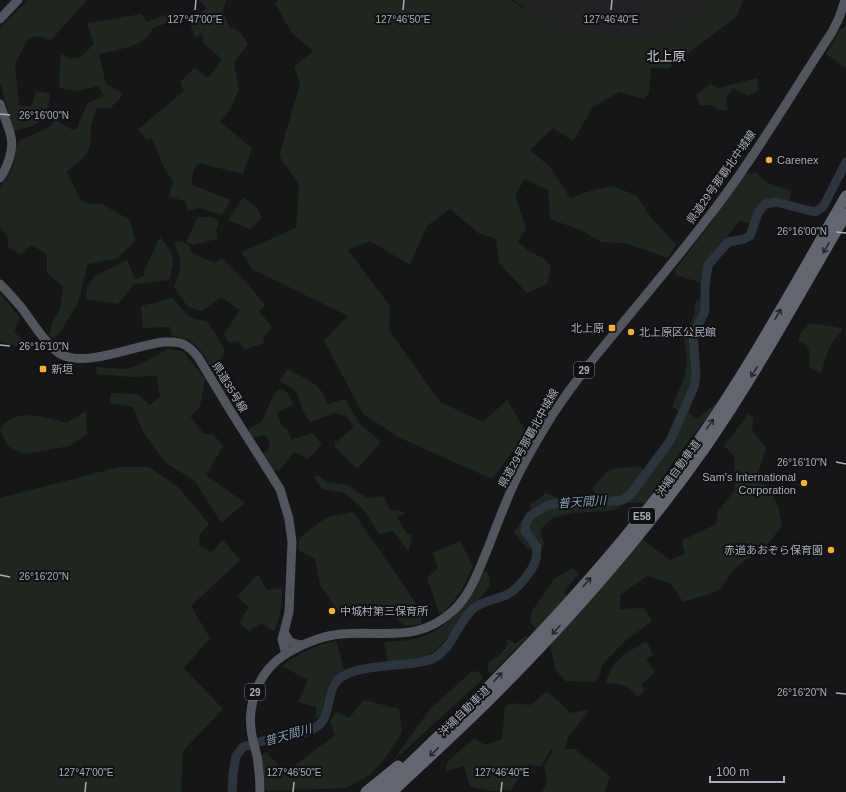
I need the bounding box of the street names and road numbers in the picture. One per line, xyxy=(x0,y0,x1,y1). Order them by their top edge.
street label: 県道29号那覇北中城線 xyxy=(684,128,758,226)
street label: 県道35号線 xyxy=(210,360,250,414)
road number: 29 xyxy=(574,362,594,378)
street label: 県道29号那覇北中城線 xyxy=(496,386,560,490)
street label: 沖縄自動車道 xyxy=(654,438,702,498)
road number: E58 xyxy=(629,508,655,524)
road number: 29 xyxy=(245,684,265,700)
street label: 沖縄自動車道 xyxy=(436,684,492,738)

